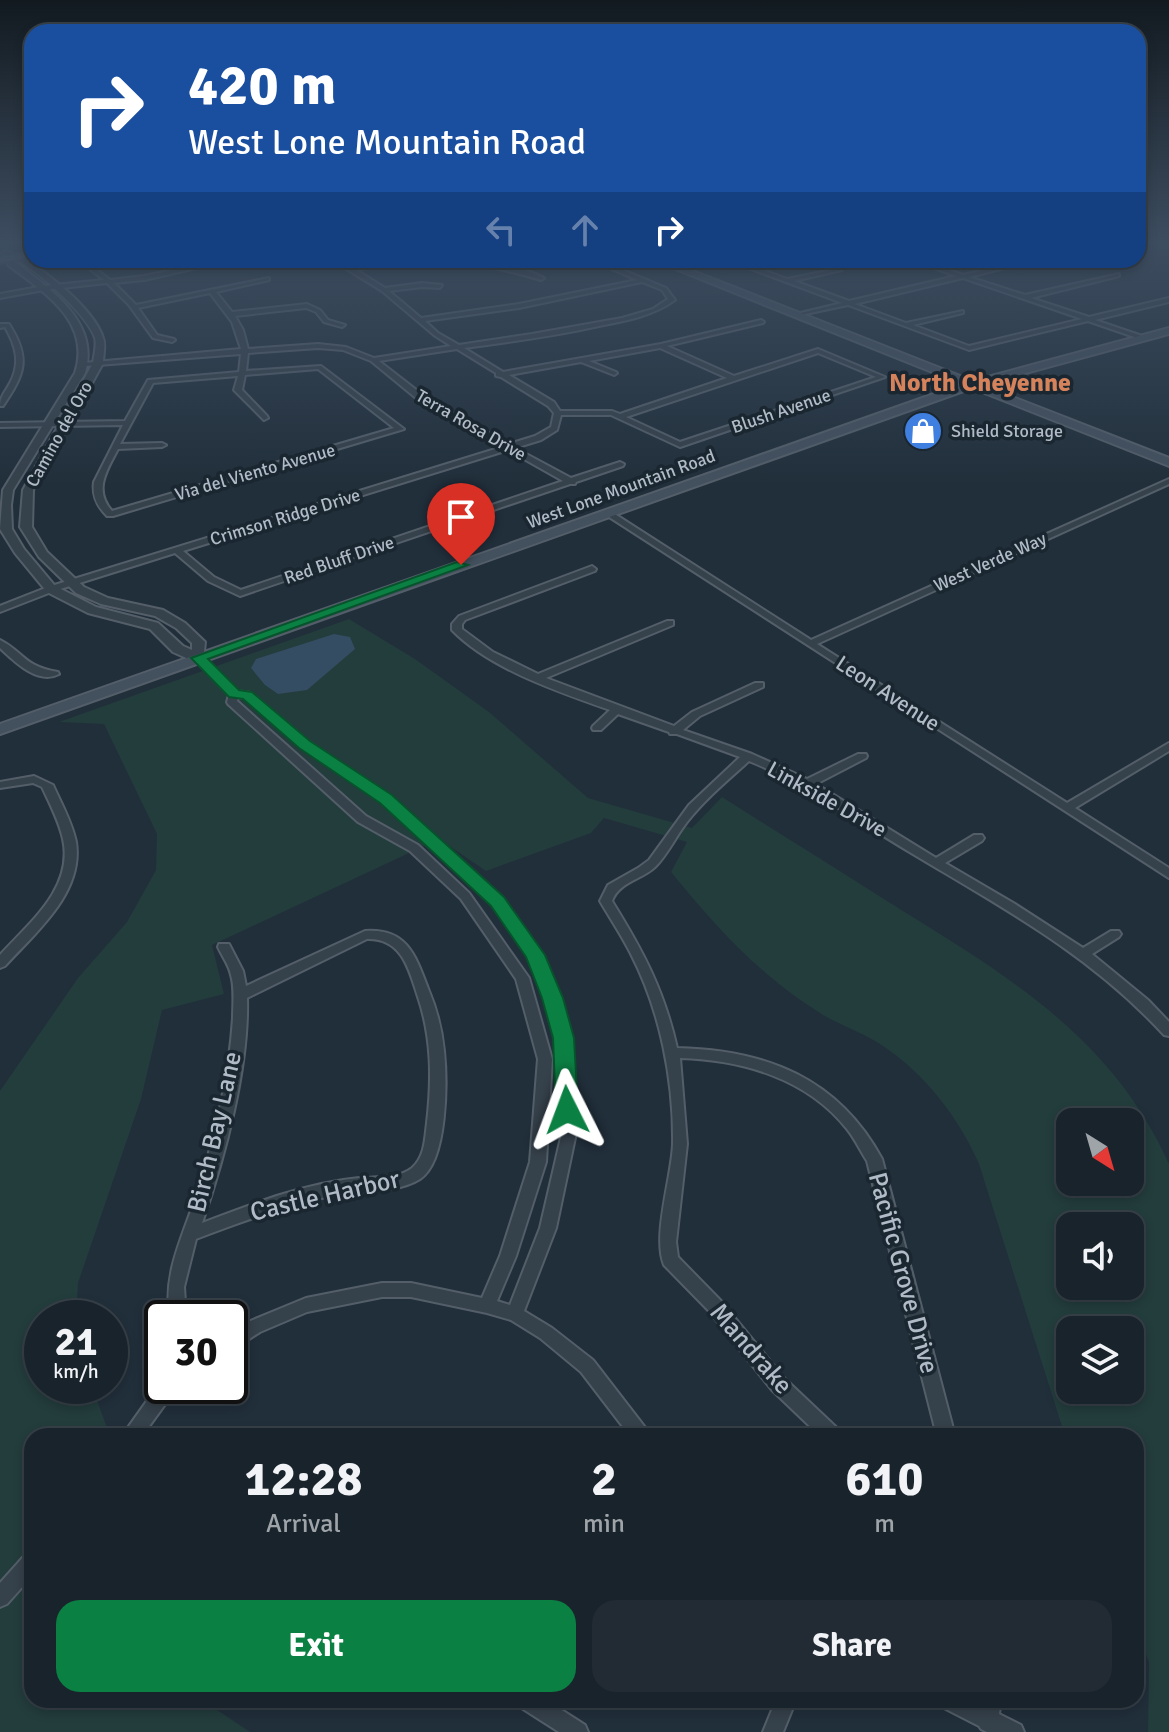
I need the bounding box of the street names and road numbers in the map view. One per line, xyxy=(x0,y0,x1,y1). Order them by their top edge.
street label: Camino del Oro xyxy=(21,377,97,491)
street label: Blush Avenue xyxy=(728,384,834,438)
street label: Terra Rosa Drive xyxy=(412,385,530,465)
street label: Via del Viento Avenue xyxy=(172,439,338,505)
street label: West Lone Mountain Road xyxy=(524,445,718,533)
street label: Crimson Ridge Drive xyxy=(207,484,363,550)
street label: West Verde Way xyxy=(930,527,1050,597)
street label: Red Bluff Drive xyxy=(281,531,397,589)
street label: Leon Avenue xyxy=(831,649,945,737)
street label: Linkside Drive xyxy=(763,755,891,843)
street label: Birch Bay Lane xyxy=(181,1048,249,1216)
street label: Castle Harbor xyxy=(247,1163,403,1229)
street label: Pacific Grove Drive xyxy=(861,1169,945,1377)
street label: Mandrake xyxy=(703,1297,799,1401)

